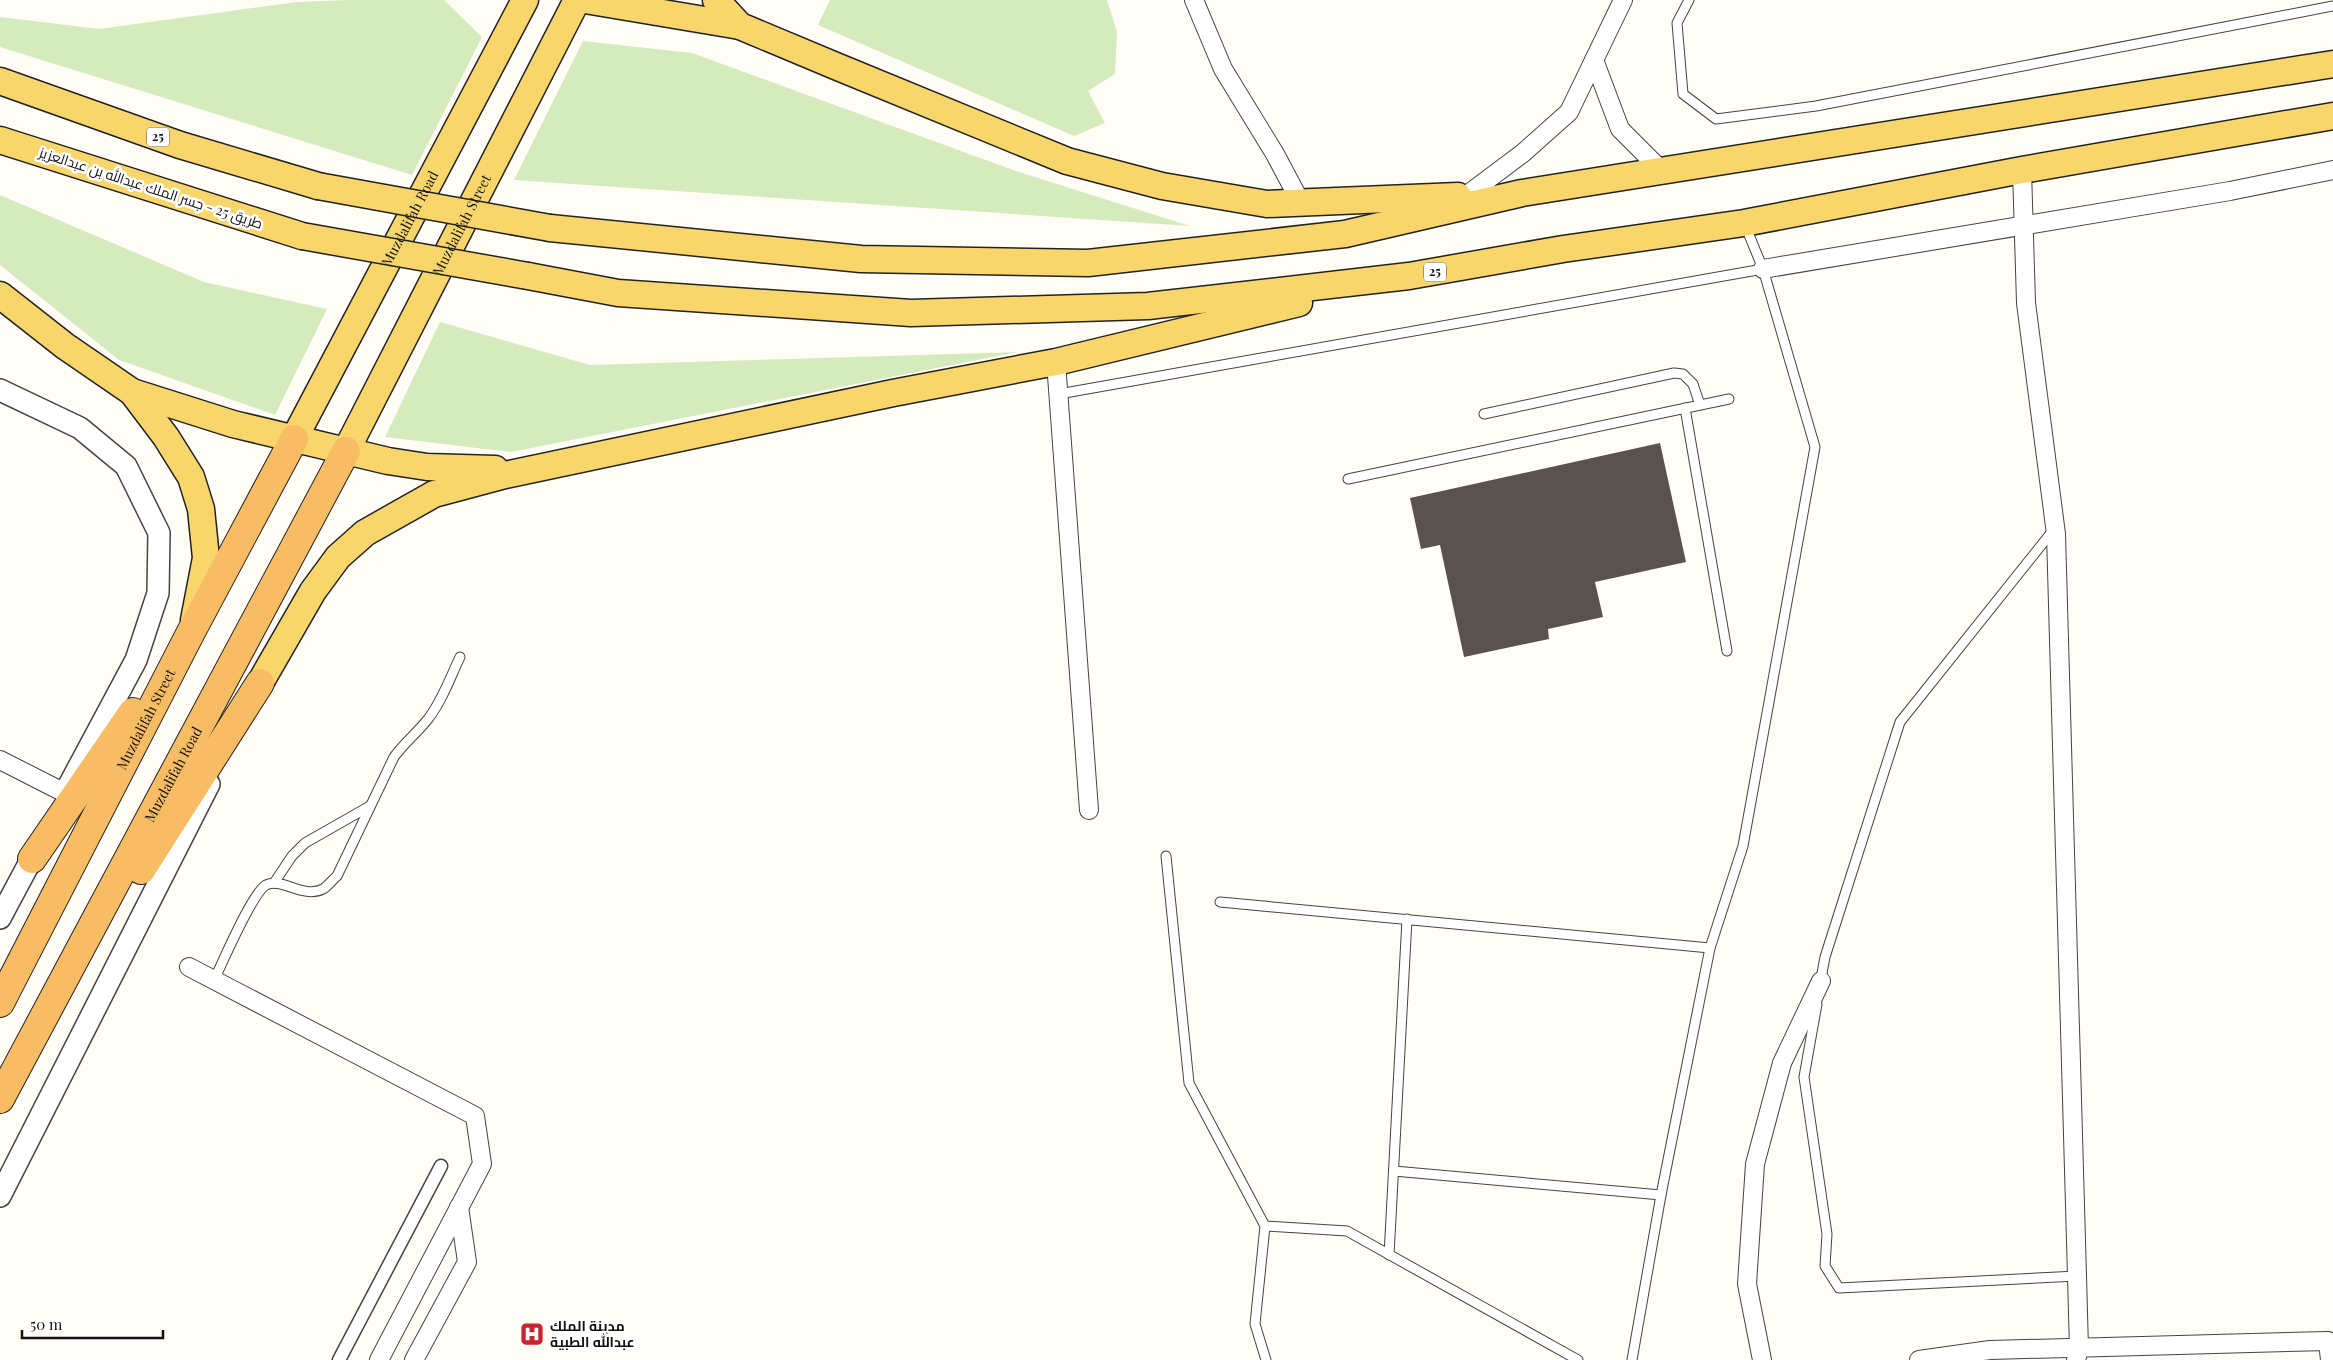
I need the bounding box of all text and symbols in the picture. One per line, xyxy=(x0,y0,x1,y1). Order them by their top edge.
road number: 25 xyxy=(147,128,169,146)
street label: طريق 25 - جسر الملك عبدالله بن عبدالعزيز xyxy=(36,142,265,233)
street label: Muzdalifah Road xyxy=(377,167,442,269)
street label: Muzdalifah Street xyxy=(428,170,496,278)
road number: 25 xyxy=(1424,262,1446,282)
street label: Muzdalifah Street xyxy=(112,664,180,773)
street label: Muzdalifah Road xyxy=(140,723,206,825)
scale bar xyxy=(22,1308,164,1340)
text: 50 m xyxy=(30,1314,63,1334)
place label: مدينة الملك عبدالله الطبية xyxy=(550,1316,635,1351)
hospital icon: مدينة الملك عبدالله الطبية xyxy=(519,1321,545,1347)

